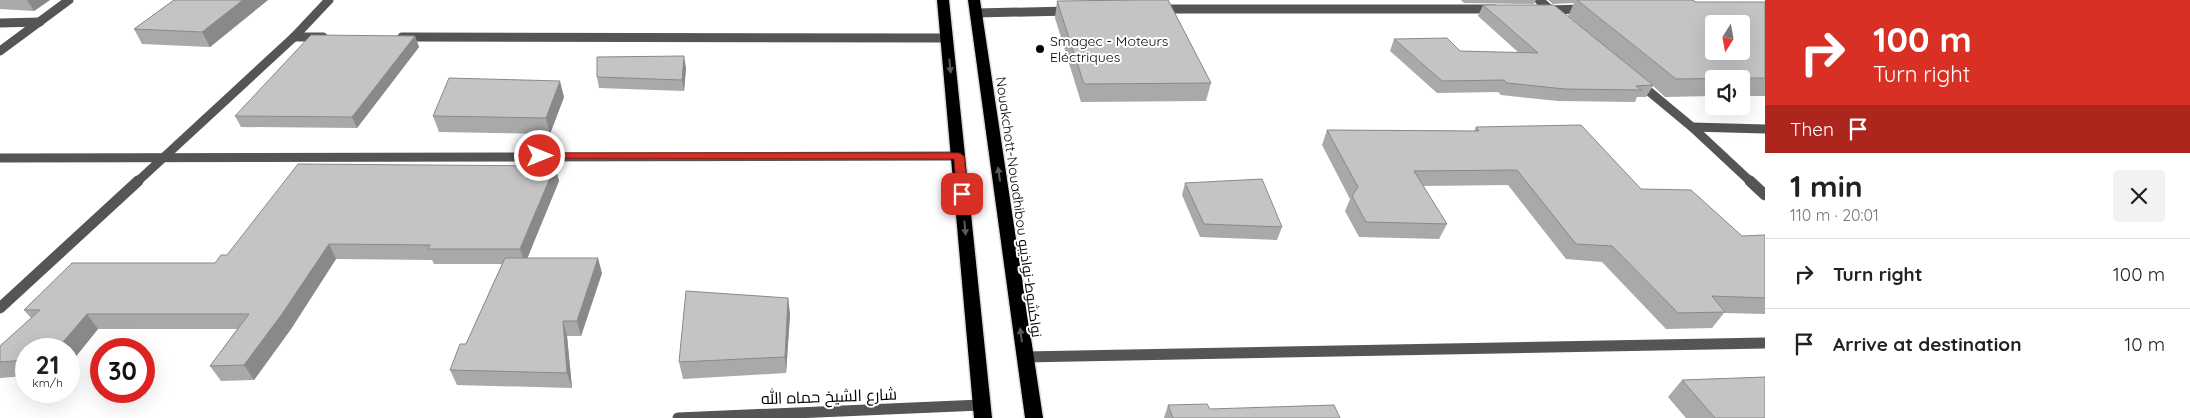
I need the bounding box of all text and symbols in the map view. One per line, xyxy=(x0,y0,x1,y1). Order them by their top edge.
north arrow xyxy=(1705,15,1750,60)
map controls xyxy=(1705,15,1750,115)
text: 100 m xyxy=(1873,17,1972,61)
icon: right xyxy=(1790,20,1855,85)
place label: Smagec - Moteurs Eléctriques xyxy=(1050,32,1168,66)
marker: Smagec - Moteurs Eléctriques xyxy=(1034,43,1046,55)
one-way arrow xyxy=(946,58,954,74)
text: Turn right xyxy=(1873,60,1970,88)
button: sound xyxy=(1705,70,1750,115)
street label: Nouakchott-Nouadhibou نواكشوط-نواذيبو xyxy=(992,75,1046,339)
icon: arrive xyxy=(1844,115,1872,143)
text: Then xyxy=(1790,117,1834,141)
position arrow xyxy=(513,129,565,181)
one-way arrow xyxy=(994,166,1002,182)
text: 1 min xyxy=(1790,167,1863,205)
button: close xyxy=(2113,170,2165,222)
pin xyxy=(941,173,983,215)
icon: arrive xyxy=(948,180,976,208)
text: 110 m · 20:01 xyxy=(1790,205,1879,225)
one-way arrow xyxy=(962,220,970,236)
icon: right xyxy=(1790,260,1818,288)
text: Turn right xyxy=(1833,262,1922,286)
text: 100 m xyxy=(2113,262,2165,286)
one-way arrow xyxy=(1017,327,1025,343)
icon: arrive xyxy=(1790,330,1818,358)
text: Arrive at destination xyxy=(1833,332,2022,356)
text: 10 m xyxy=(2124,332,2165,356)
speed limit sign: 30 xyxy=(90,338,155,403)
text: 21 xyxy=(36,349,59,380)
text: km/h xyxy=(32,375,63,390)
street label: شارع الشيخ حماه الله xyxy=(761,384,897,410)

